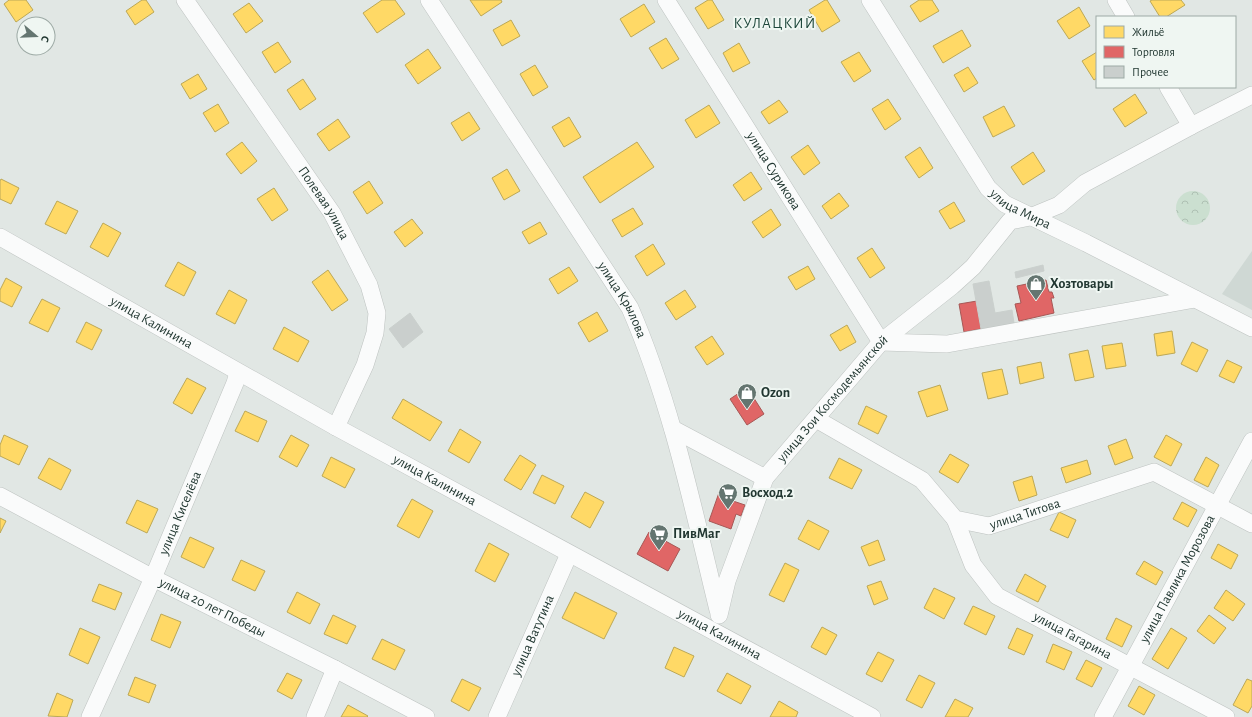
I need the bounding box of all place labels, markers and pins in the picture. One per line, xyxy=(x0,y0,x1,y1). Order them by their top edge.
shop icon: Хозтовары xyxy=(1025,273,1047,301)
place label: Хозтовары xyxy=(1050,277,1113,291)
shop icon: Ozon xyxy=(736,382,758,410)
place label: Ozon xyxy=(761,386,790,400)
supermarket icon: Восход.2 xyxy=(717,482,739,510)
place label: Восход.2 xyxy=(742,486,794,500)
supermarket icon: ПивМаг xyxy=(648,523,670,551)
place label: ПивМаг xyxy=(673,527,721,541)

